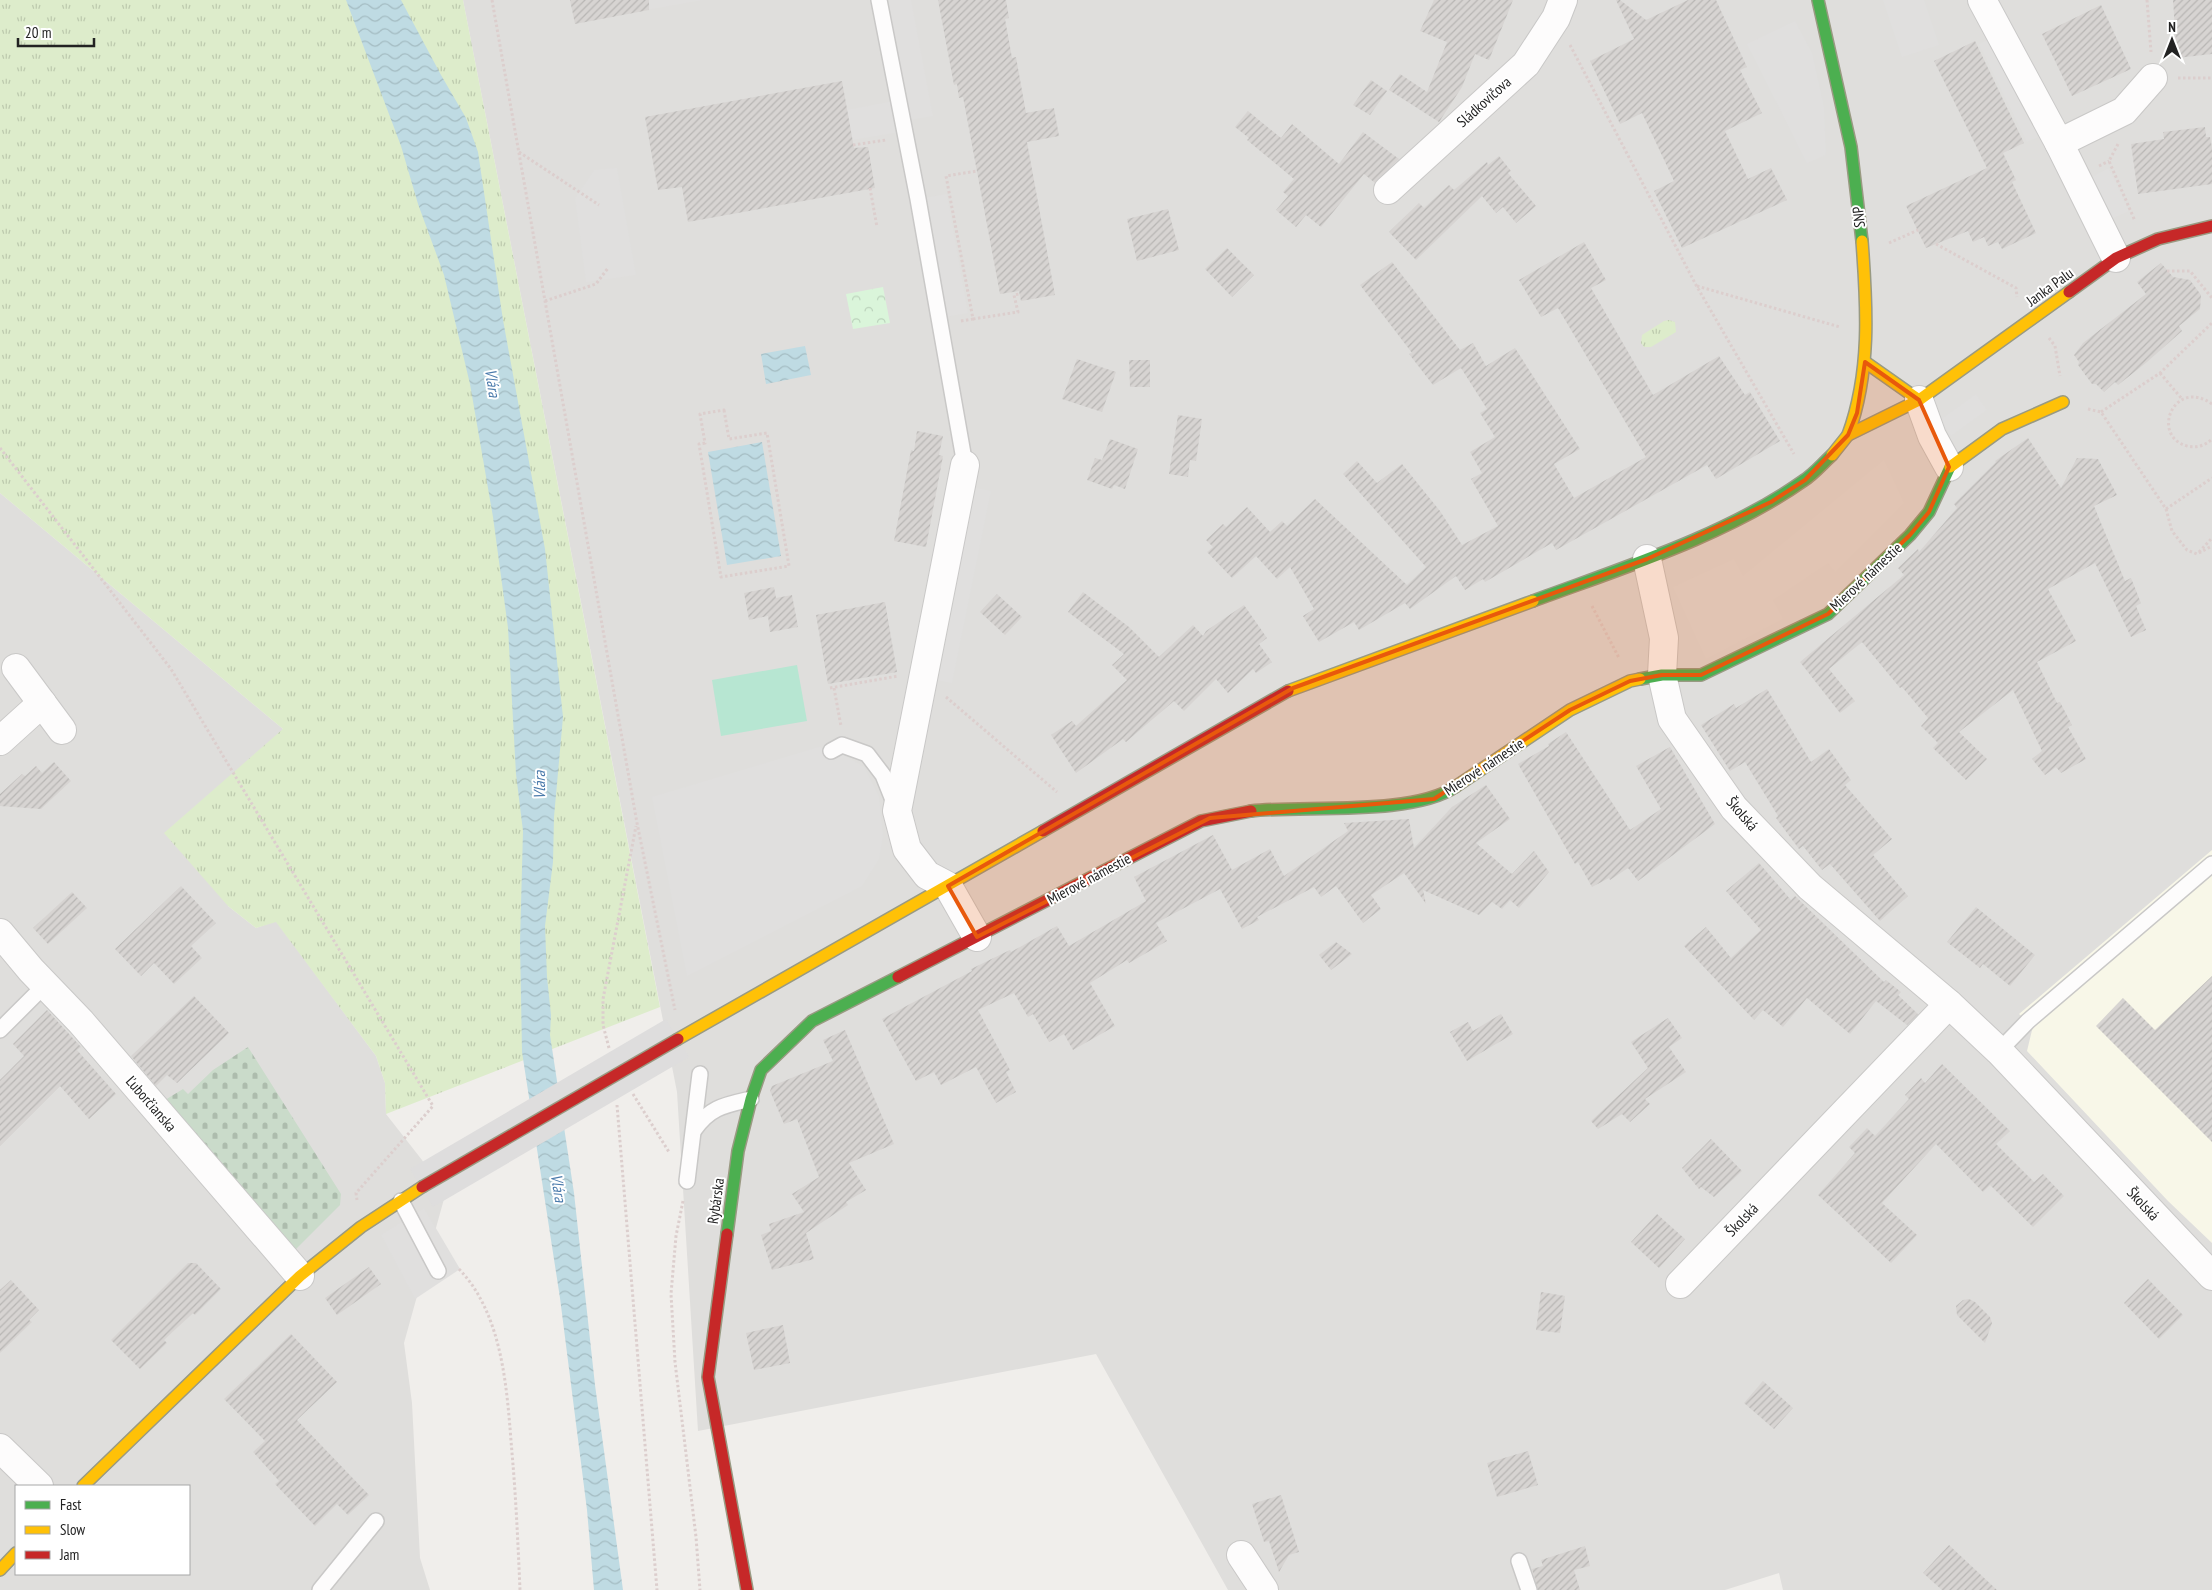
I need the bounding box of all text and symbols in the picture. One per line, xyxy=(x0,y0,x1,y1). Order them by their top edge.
scale bar xyxy=(18,15,94,47)
north arrow xyxy=(2147,15,2197,65)
text: N xyxy=(2168,18,2176,36)
text: 20 m xyxy=(25,23,51,42)
street label: Sládkovičova xyxy=(1453,72,1515,131)
street label: SNP xyxy=(1848,205,1869,229)
street label: Janka Palu xyxy=(2022,263,2077,311)
water label: Vlára xyxy=(481,368,505,400)
street label: Mierové námestie xyxy=(1826,538,1906,615)
street label: Mierové námestie xyxy=(1440,734,1527,800)
water label: Vlára xyxy=(529,769,549,799)
street label: Školská xyxy=(1722,793,1762,835)
street label: Mierové námestie xyxy=(1044,849,1134,909)
street label: Ľuborčianska xyxy=(122,1072,181,1135)
water label: Vlára xyxy=(547,1172,571,1205)
street label: Rybárska xyxy=(703,1177,728,1225)
street label: Školská xyxy=(2123,1183,2164,1224)
street label: Školská xyxy=(1721,1199,1762,1240)
legend xyxy=(15,1485,190,1575)
text: Fast xyxy=(60,1495,81,1514)
text: Slow xyxy=(60,1520,85,1539)
text: Jam xyxy=(59,1545,79,1564)

